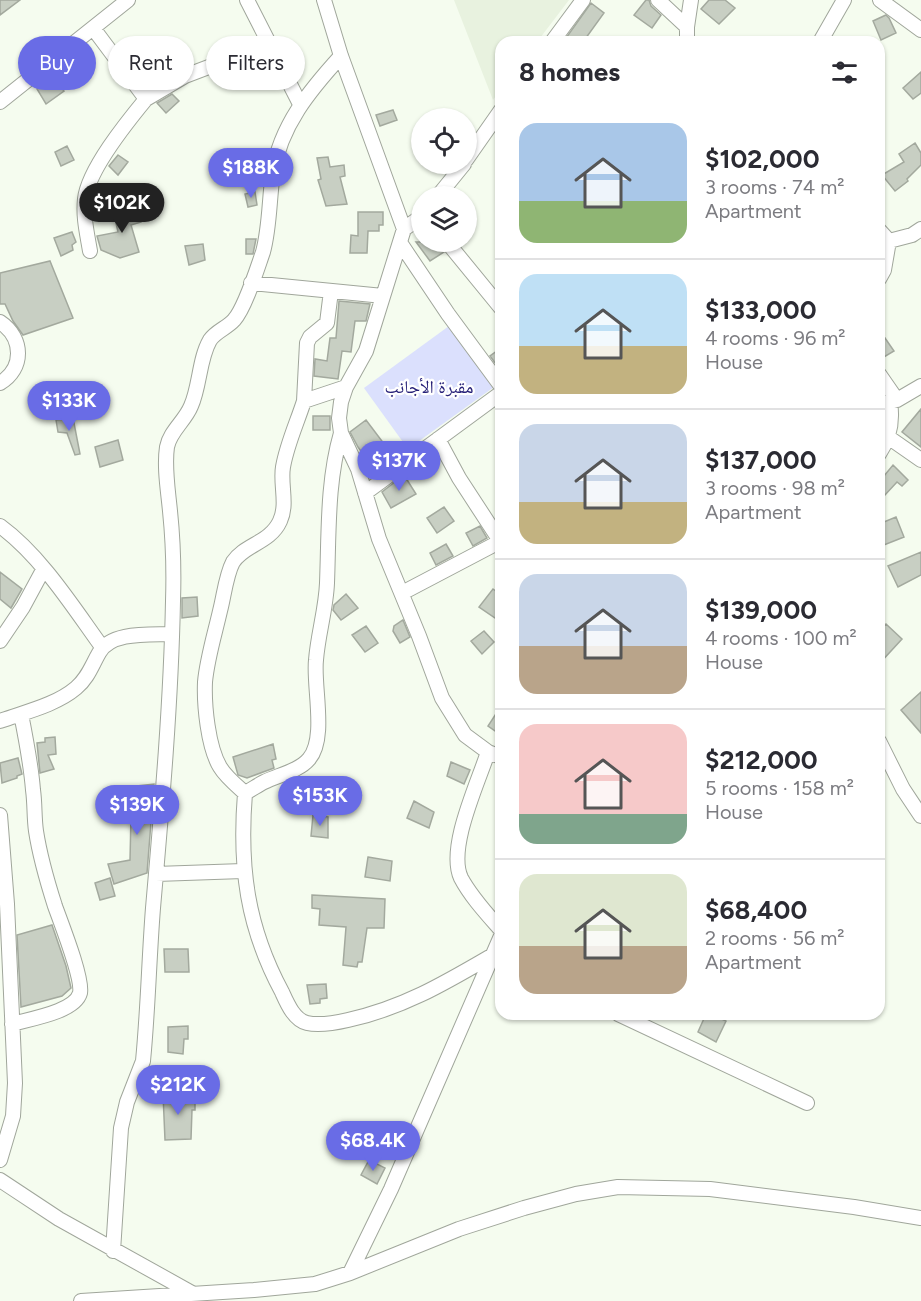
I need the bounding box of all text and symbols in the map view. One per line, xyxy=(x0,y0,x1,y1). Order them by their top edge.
chip: Buy xyxy=(18,36,96,90)
chip: Rent xyxy=(108,36,194,90)
chip: Filters xyxy=(206,36,305,90)
text: 8 homes xyxy=(519,56,620,88)
icon: filters xyxy=(828,56,861,89)
map controls xyxy=(411,108,477,252)
button: locate xyxy=(411,108,477,174)
text: $102,000 xyxy=(705,143,820,175)
icon: home xyxy=(567,147,639,219)
pin: $188K xyxy=(209,148,293,199)
text: $188K xyxy=(222,155,280,179)
text: 3 rooms · 74 m² xyxy=(705,175,844,199)
pin: $102K xyxy=(80,183,164,234)
button: layers xyxy=(411,186,477,252)
text: $102K xyxy=(93,190,151,214)
text: Apartment xyxy=(705,199,802,223)
text: $133,000 xyxy=(705,294,817,326)
icon: home xyxy=(567,298,639,370)
text: 4 rooms · 96 m² xyxy=(705,326,845,350)
text: House xyxy=(705,350,763,374)
park label: مقبرة الأجانب xyxy=(385,376,473,398)
pin: $133K xyxy=(27,381,111,432)
text: $133K xyxy=(41,388,97,412)
pin: $137K xyxy=(357,441,441,492)
text: $137,000 xyxy=(705,444,817,476)
text: $137K xyxy=(371,448,427,472)
icon: home xyxy=(567,448,639,520)
text: 3 rooms · 98 m² xyxy=(705,476,845,500)
text: Apartment xyxy=(705,500,802,524)
text: $139,000 xyxy=(705,594,817,626)
icon: home xyxy=(567,598,639,670)
text: 4 rooms · 100 m² xyxy=(705,626,857,650)
text: House xyxy=(705,650,763,674)
text: $212,000 xyxy=(705,744,818,776)
icon: home xyxy=(567,748,639,820)
pin: $153K xyxy=(278,776,362,827)
text: 5 rooms · 158 m² xyxy=(705,776,854,800)
text: $153K xyxy=(292,783,348,807)
pin: $139K xyxy=(95,785,179,836)
text: $139K xyxy=(109,792,165,816)
text: House xyxy=(705,800,763,824)
text: $68,400 xyxy=(705,894,807,926)
icon: home xyxy=(567,898,639,970)
text: 2 rooms · 56 m² xyxy=(705,926,844,950)
text: Apartment xyxy=(705,950,802,974)
pin: $212K xyxy=(136,1065,220,1116)
text: $212K xyxy=(150,1072,206,1096)
pin: $68.4K xyxy=(324,1121,422,1172)
text: $68.4K xyxy=(340,1128,406,1152)

